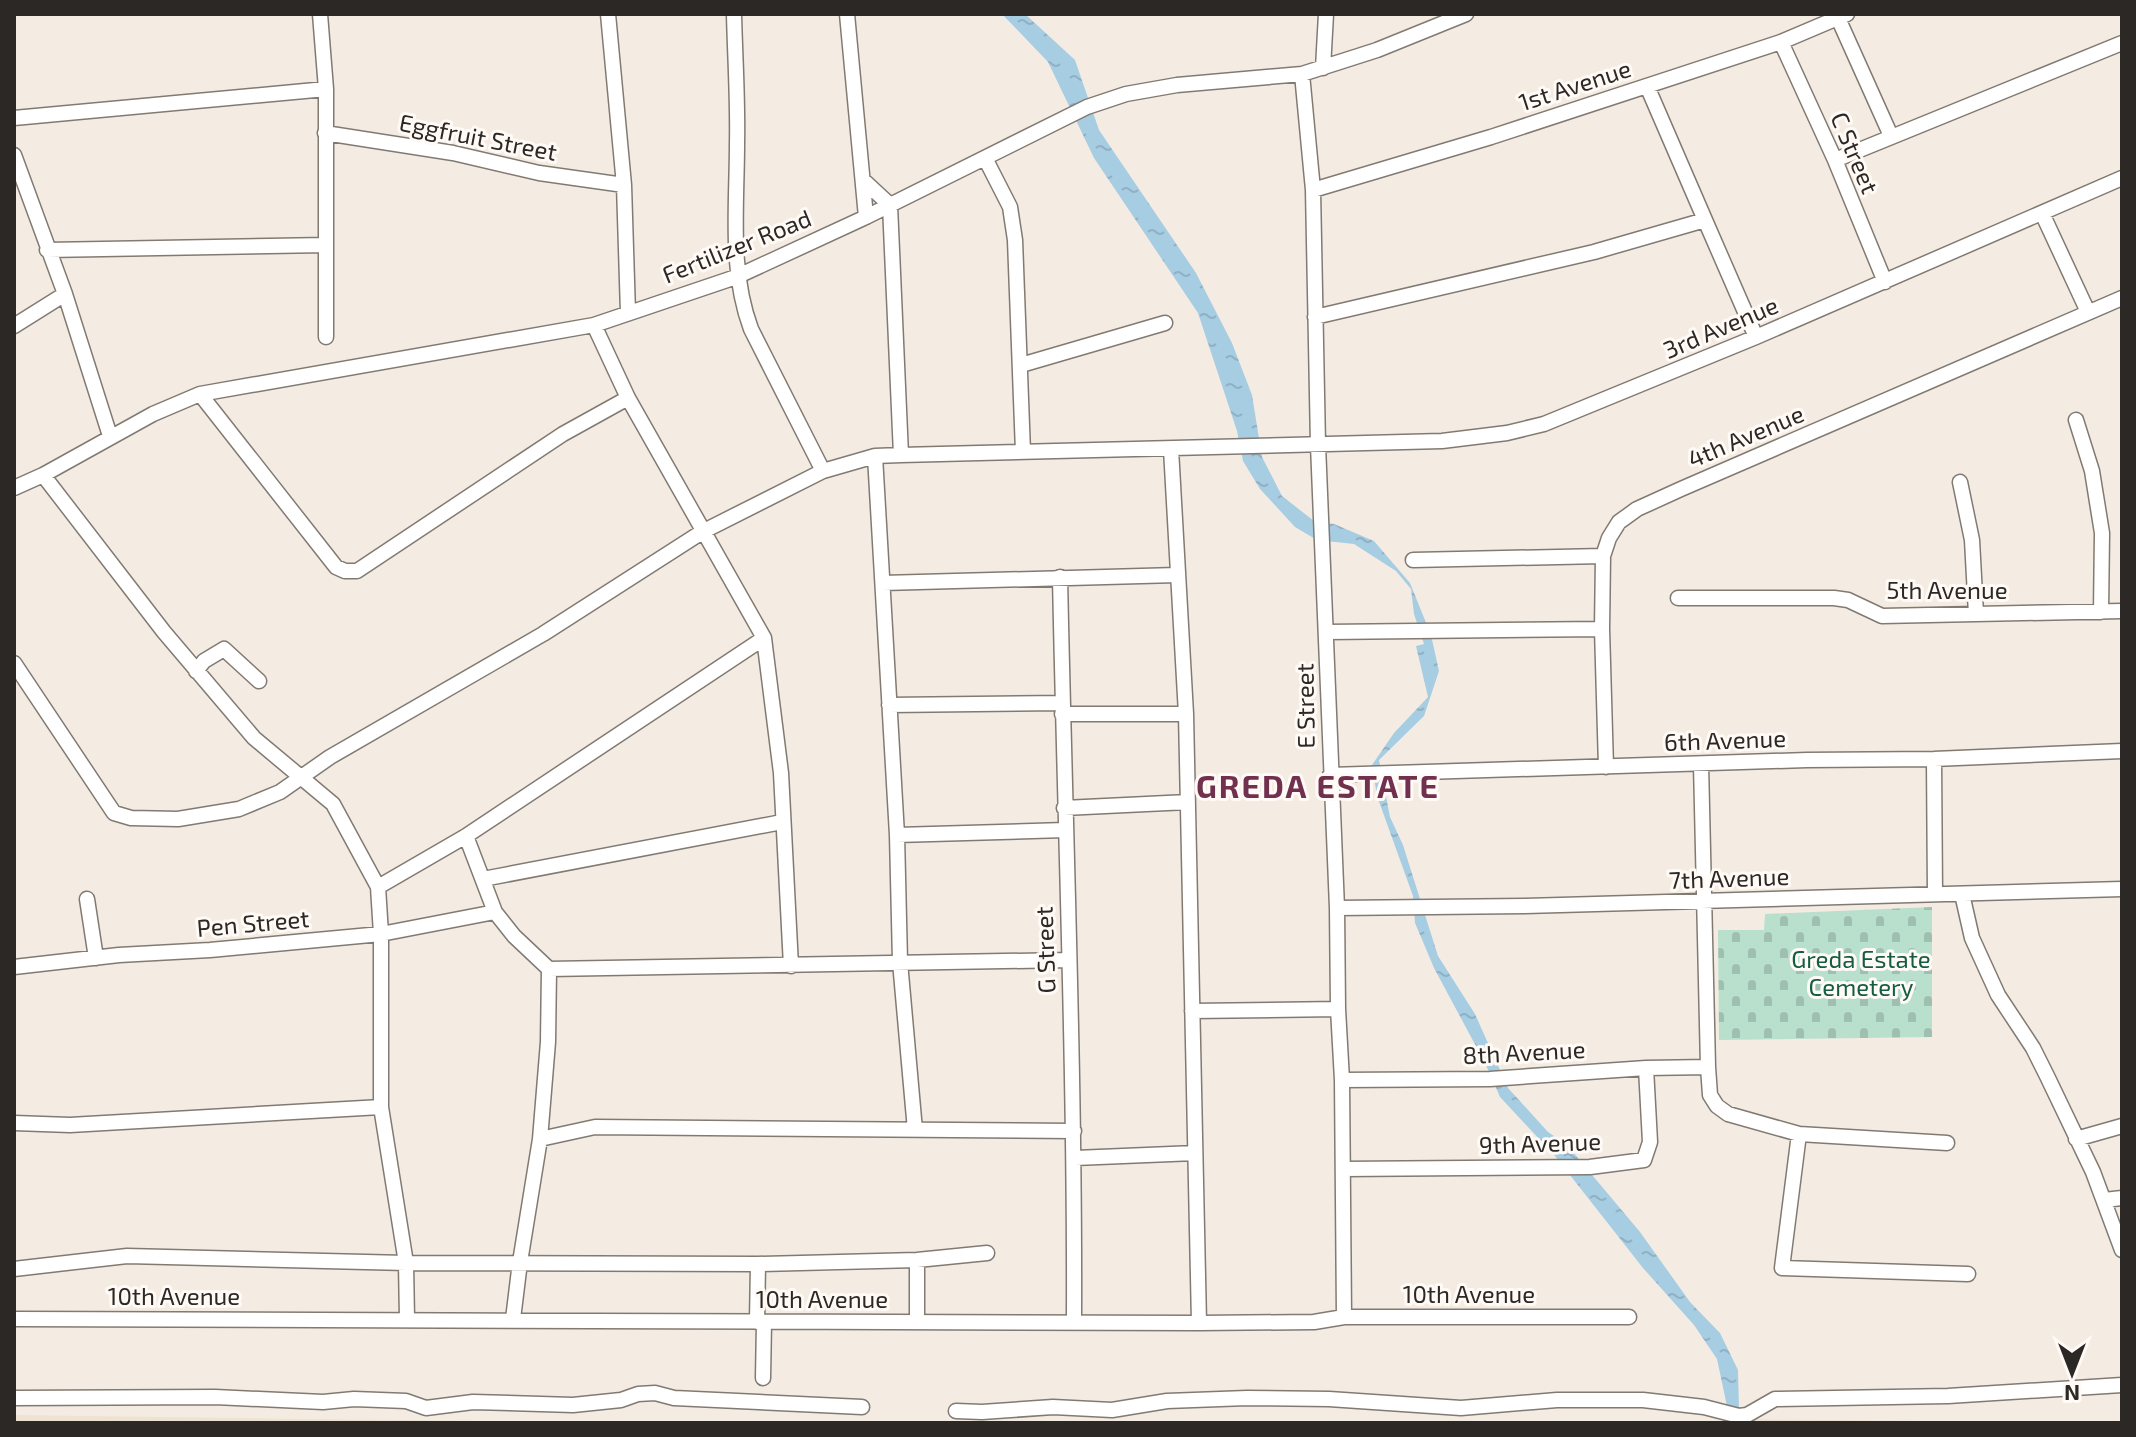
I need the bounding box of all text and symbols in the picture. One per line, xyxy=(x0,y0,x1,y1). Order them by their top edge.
street label: 1st Avenue xyxy=(1515,53,1634,116)
street label: Eggfruit Street xyxy=(397,107,559,166)
street label: C Street xyxy=(1825,107,1885,198)
street label: Fertilizer Road xyxy=(658,203,815,289)
street label: 3rd Avenue xyxy=(1659,289,1782,364)
street label: 4th Avenue xyxy=(1683,398,1808,473)
street label: 5th Avenue xyxy=(1886,575,2008,604)
street label: E Street xyxy=(1289,663,1320,749)
street label: 6th Avenue xyxy=(1663,723,1786,756)
district label: GREDA ESTATE xyxy=(1196,766,1440,804)
street label: 7th Avenue xyxy=(1668,861,1790,894)
street label: Pen Street xyxy=(195,903,310,942)
street label: G Street xyxy=(1028,906,1061,994)
park label: Greda Estate Cemetery xyxy=(1791,944,1931,1001)
street label: 8th Avenue xyxy=(1462,1034,1586,1069)
street label: 9th Avenue xyxy=(1478,1126,1601,1159)
street label: 10th Avenue xyxy=(1403,1279,1535,1308)
street label: 10th Avenue xyxy=(108,1281,240,1310)
street label: 10th Avenue xyxy=(756,1284,888,1313)
north arrow xyxy=(2032,1333,2112,1413)
text: N xyxy=(2064,1381,2080,1407)

